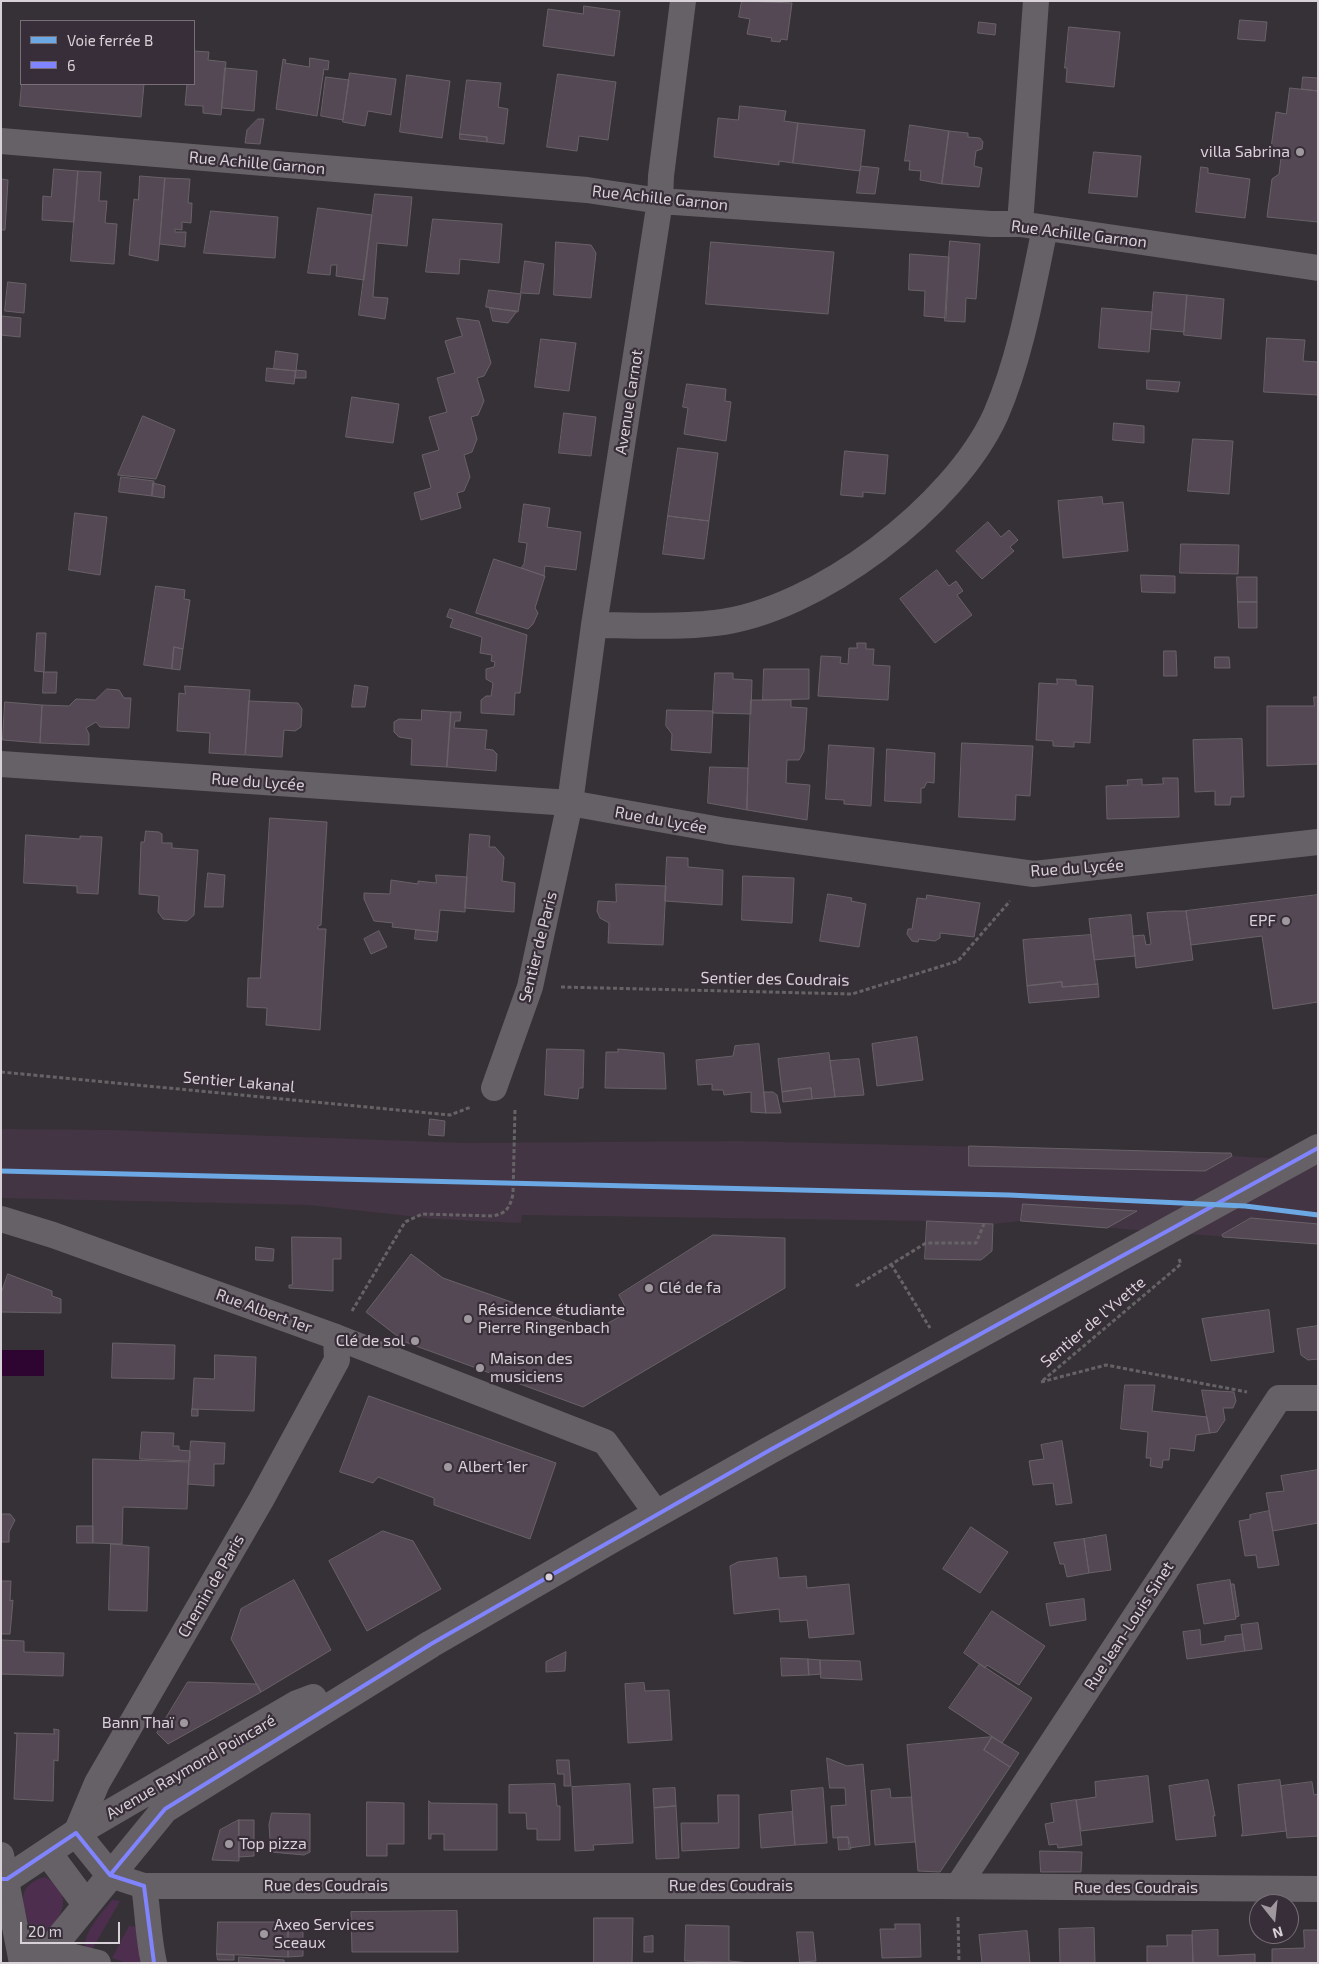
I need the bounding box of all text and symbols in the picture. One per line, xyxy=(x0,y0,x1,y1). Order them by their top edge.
legend xyxy=(20,20,195,85)
text: Voie ferrée B xyxy=(67,31,153,49)
text: 6 xyxy=(67,56,76,74)
place label: villa Sabrina xyxy=(1200,142,1290,162)
marker: villa Sabrina xyxy=(1294,146,1306,158)
street label: Rue Achille Garnon xyxy=(188,147,326,179)
street label: Rue Achille Garnon xyxy=(591,181,729,215)
street label: Rue Achille Garnon xyxy=(1010,216,1148,252)
street label: Avenue Carnot xyxy=(611,348,647,456)
street label: Rue du Lycée xyxy=(211,769,305,795)
street label: Rue du Lycée xyxy=(613,802,709,838)
street label: Rue du Lycée xyxy=(1030,855,1124,881)
street label: Sentier de Paris xyxy=(515,890,561,1004)
place label: EPF xyxy=(1249,911,1276,931)
marker: EPF xyxy=(1280,915,1292,927)
street label: Sentier des Coudrais xyxy=(700,968,850,990)
street label: Sentier Lakanal xyxy=(182,1068,296,1096)
street label: Sentier de l'Yvette xyxy=(1037,1272,1149,1372)
place label: Clé de fa xyxy=(659,1278,721,1298)
marker: Clé de fa xyxy=(643,1282,655,1294)
street label: Rue Albert 1er xyxy=(213,1285,315,1337)
place label: Résidence étudiante Pierre Ringenbach xyxy=(478,1300,625,1338)
marker: Résidence étudiante Pierre Ringenbach xyxy=(462,1313,474,1325)
place label: Clé de sol xyxy=(336,1331,405,1351)
marker: Clé de sol xyxy=(409,1335,421,1347)
place label: Maison des musiciens xyxy=(490,1349,573,1387)
marker: Maison des musiciens xyxy=(474,1362,486,1374)
place label: Albert 1er xyxy=(458,1457,528,1477)
marker: Albert 1er xyxy=(442,1461,454,1473)
street label: Chemin de Paris xyxy=(174,1531,248,1641)
street label: Rue Jean-Louis Sinet xyxy=(1080,1558,1178,1694)
unlabelled marker xyxy=(544,1572,554,1582)
street label: Avenue Raymond Poincaré xyxy=(103,1711,279,1823)
place label: Bann Thaï xyxy=(102,1713,174,1733)
marker: Bann Thaï xyxy=(178,1717,190,1729)
place label: Top pizza xyxy=(239,1834,307,1854)
marker: Top pizza xyxy=(223,1838,235,1850)
street label: Rue des Coudrais xyxy=(264,1876,388,1896)
street label: Rue des Coudrais xyxy=(669,1876,793,1896)
street label: Rue des Coudrais xyxy=(1074,1878,1198,1898)
north arrow xyxy=(1249,1894,1299,1944)
scale bar xyxy=(22,1912,122,1944)
place label: Axeo Services Sceaux xyxy=(274,1915,374,1953)
text: 20 m xyxy=(28,1922,62,1940)
text: N xyxy=(1271,1923,1285,1943)
marker: Axeo Services Sceaux xyxy=(258,1928,270,1940)

